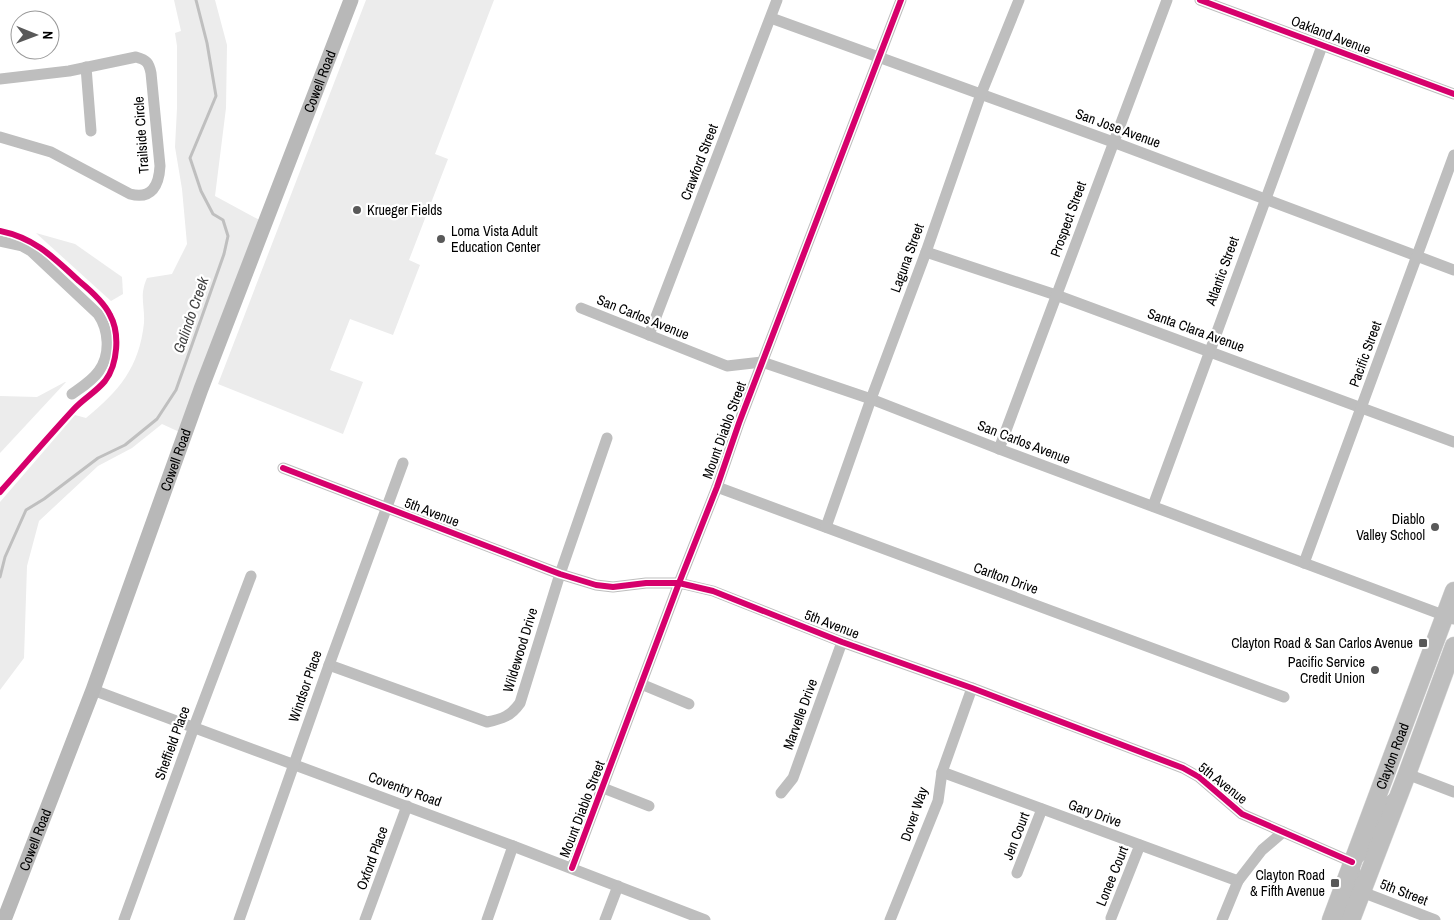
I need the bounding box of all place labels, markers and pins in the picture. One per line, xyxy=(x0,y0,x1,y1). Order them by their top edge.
place label: Krueger Fields xyxy=(367,201,443,219)
marker: Krueger Fields xyxy=(351,204,363,216)
place label: Loma Vista Adult Education Center xyxy=(451,222,541,256)
marker: Loma Vista Adult Education Center xyxy=(435,233,447,245)
place label: Diablo Valley School xyxy=(1356,510,1425,544)
marker: Diablo Valley School xyxy=(1429,521,1441,533)
place label: Clayton Road & San Carlos Avenue xyxy=(1231,634,1413,652)
marker: Clayton Road & San Carlos Avenue xyxy=(1417,637,1429,649)
place label: Pacific Service Credit Union xyxy=(1288,653,1365,687)
marker: Pacific Service Credit Union xyxy=(1369,664,1381,676)
place label: Clayton Road & Fifth Avenue xyxy=(1250,866,1325,900)
marker: Clayton Road & Fifth Avenue xyxy=(1329,877,1341,889)

